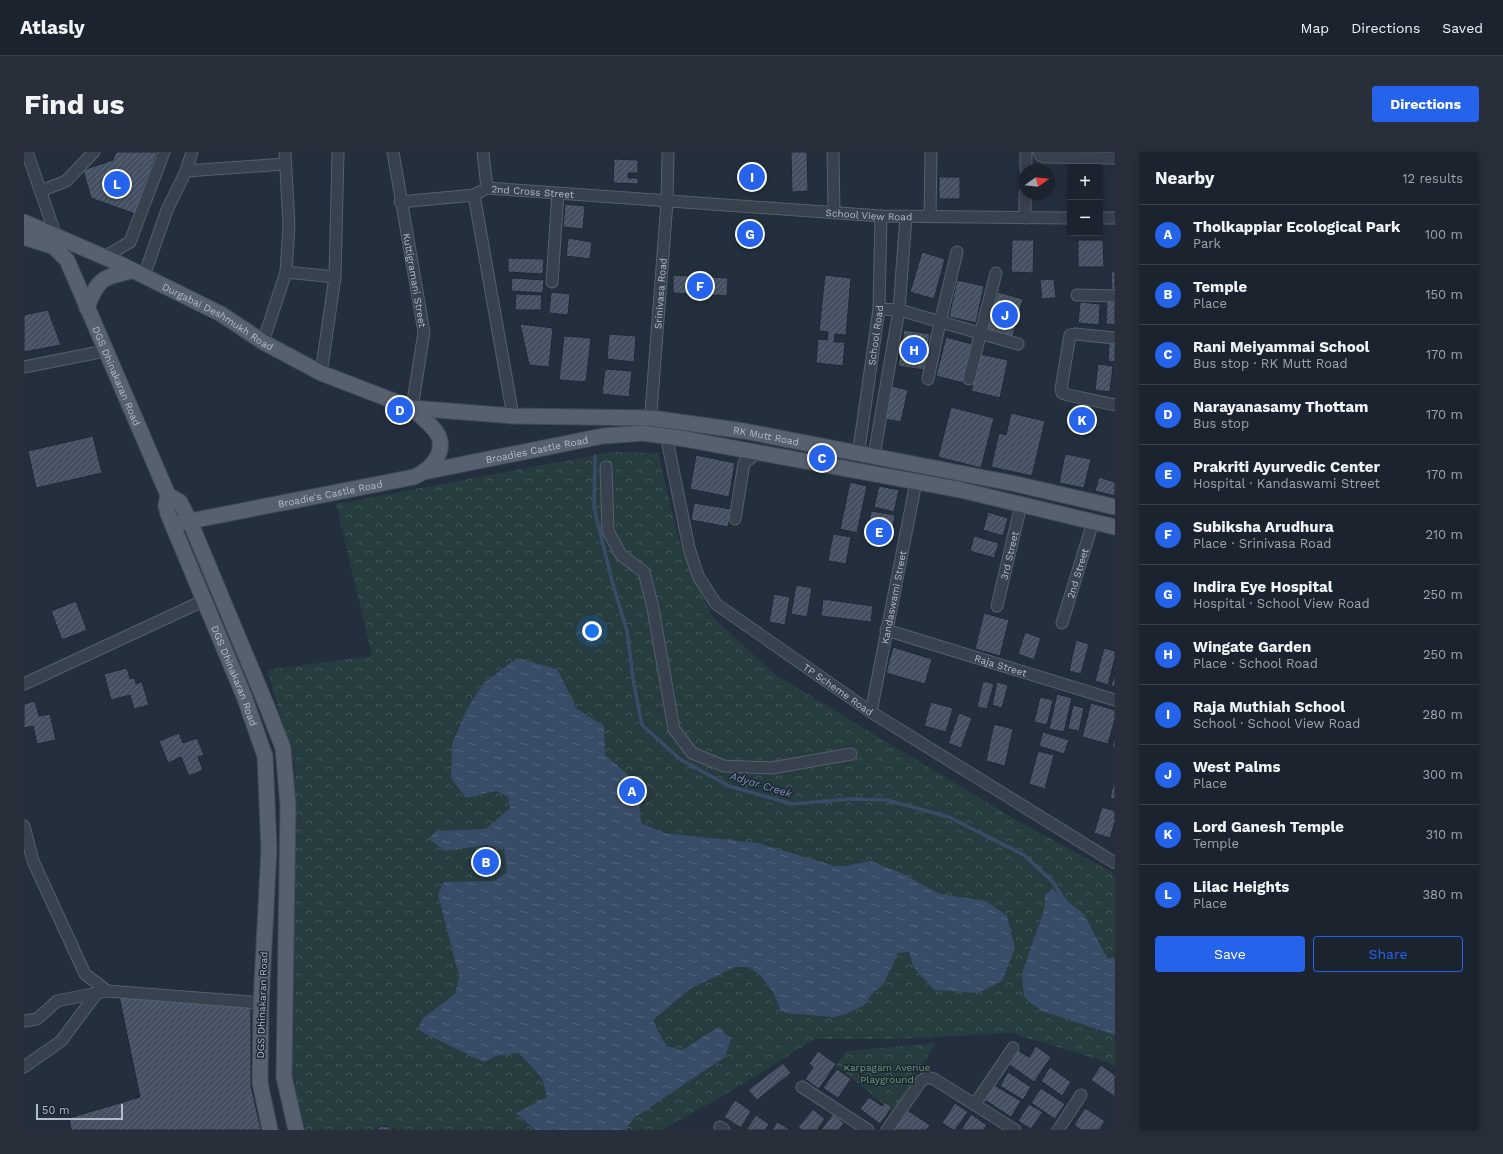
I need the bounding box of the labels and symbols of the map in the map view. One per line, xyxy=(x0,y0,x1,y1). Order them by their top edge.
pin: I xyxy=(739,162,765,192)
north arrow xyxy=(1019,164,1055,200)
pin: L xyxy=(104,169,130,199)
street label: 2nd Cross Street xyxy=(491,183,575,200)
street label: School View Road xyxy=(825,207,912,222)
pin: G xyxy=(737,219,763,249)
street label: Kuttigramani Street xyxy=(402,232,429,329)
street label: Srinivasa Road xyxy=(652,257,668,329)
pin: F xyxy=(687,271,713,301)
street label: Durgabai Deshmukh Road xyxy=(161,280,275,352)
pin: J xyxy=(992,300,1018,330)
street label: School Road xyxy=(865,305,885,366)
street label: DGS Dhinakaran Road xyxy=(91,324,143,427)
pin: H xyxy=(901,335,927,365)
pin: D xyxy=(387,395,413,425)
pin: K xyxy=(1069,405,1095,435)
street label: RK Mutt Road xyxy=(732,424,800,447)
street label: Broadies Castle Road xyxy=(485,434,589,465)
pin: C xyxy=(809,443,835,473)
street label: Broadie's Castle Road xyxy=(277,478,383,509)
pin: E xyxy=(866,517,892,547)
street label: 3rd Street xyxy=(998,529,1020,581)
street label: 2nd Street xyxy=(1064,546,1090,600)
street label: Kandaswami Street xyxy=(879,549,908,645)
your location xyxy=(582,621,602,641)
street label: DGS Dhinakaran Road xyxy=(210,624,259,727)
street label: Raja Street xyxy=(973,652,1029,678)
street label: TP Scheme Road xyxy=(801,661,875,717)
water label: Adyar Creek xyxy=(728,769,794,801)
pin: A xyxy=(619,776,645,806)
pin: B xyxy=(473,847,499,877)
street label: DGS Dhinakaran Road xyxy=(255,951,269,1059)
park label: Karpagam Avenue Playground xyxy=(844,1062,931,1085)
scale bar xyxy=(36,1102,123,1121)

